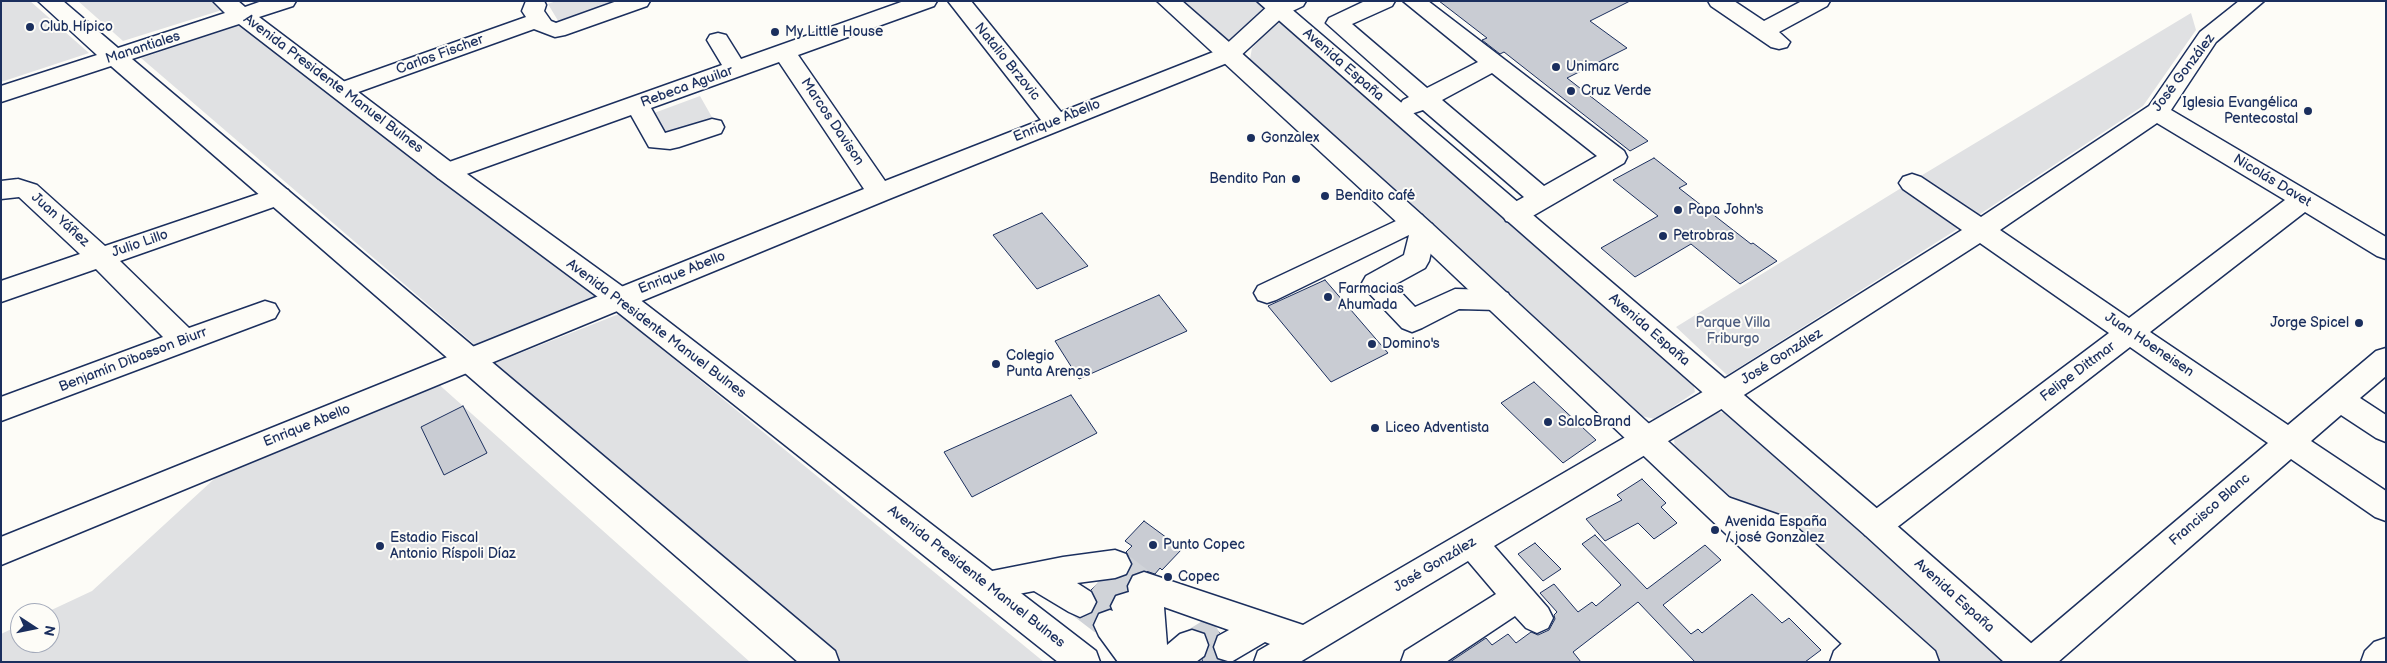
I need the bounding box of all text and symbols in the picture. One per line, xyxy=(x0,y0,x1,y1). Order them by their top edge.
street label: Avenida Presidente Manuel Bulnes xyxy=(240,11,426,157)
place label: Club Hípico xyxy=(40,19,113,35)
street label: Natalio Brzovic xyxy=(971,20,1043,104)
marker: Club Hípico xyxy=(24,21,36,33)
place label: My Little House xyxy=(785,24,883,40)
street label: Avenida España xyxy=(1299,25,1387,105)
marker: My Little House xyxy=(769,26,781,38)
street label: Manantiales xyxy=(104,28,182,68)
street label: Carlos Fischer xyxy=(394,31,486,79)
street label: José González xyxy=(2149,31,2219,115)
place label: Unimarc xyxy=(1566,59,1619,75)
marker: Unimarc xyxy=(1550,61,1562,73)
street label: Rebeca Aguilar xyxy=(639,63,735,111)
street label: Marcos Davison xyxy=(797,75,867,169)
place label: Cruz Verde xyxy=(1581,83,1651,99)
marker: Cruz Verde xyxy=(1565,85,1577,97)
place label: Iglesia Evangélica Pentecostal xyxy=(2182,95,2298,128)
street label: Enrique Abello xyxy=(1011,96,1103,146)
marker: Iglesia Evangélica Pentecostal xyxy=(2302,105,2314,117)
place label: Gonzalex xyxy=(1261,130,1319,146)
marker: Gonzalex xyxy=(1245,132,1257,144)
street label: Nicolás Davet xyxy=(2230,151,2314,211)
place label: Bendito Pan xyxy=(1209,171,1286,187)
marker: Bendito Pan xyxy=(1290,173,1302,185)
place label: Bendito café xyxy=(1335,188,1415,204)
street label: Juan Yáñez xyxy=(27,190,93,250)
marker: Bendito café xyxy=(1319,190,1331,202)
place label: Papa John's xyxy=(1688,202,1763,218)
marker: Papa John's xyxy=(1672,204,1684,216)
street label: Julio Lillo xyxy=(110,227,170,261)
place label: Petrobras xyxy=(1673,228,1734,244)
marker: Petrobras xyxy=(1657,230,1669,242)
street label: Enrique Abello xyxy=(636,248,728,298)
street label: Avenida Presidente Manuel Bulnes xyxy=(563,256,749,402)
place label: Farmacias Ahumada xyxy=(1338,281,1404,314)
street label: Avenida España xyxy=(1605,290,1693,370)
marker: Farmacias Ahumada xyxy=(1322,291,1334,303)
street label: Juan Hoeneisen xyxy=(2101,309,2197,381)
park label: Parque Villa Friburgo xyxy=(1696,315,1770,348)
place label: Jorge Spicel xyxy=(2270,315,2349,331)
marker: Jorge Spicel xyxy=(2353,317,2365,329)
street label: Benjamín Dibasson Biurr xyxy=(57,324,209,396)
street label: José González xyxy=(1738,325,1826,389)
place label: Domino's xyxy=(1382,336,1440,352)
marker: Domino's xyxy=(1366,338,1378,350)
street label: Felipe Dittmar xyxy=(2037,338,2119,406)
place label: Colegio Punta Arenas xyxy=(1006,348,1090,381)
marker: Colegio Punta Arenas xyxy=(990,358,1002,370)
street label: Enrique Abello xyxy=(261,401,353,451)
place label: SalcoBrand xyxy=(1558,414,1631,430)
marker: SalcoBrand xyxy=(1542,416,1554,428)
place label: Liceo Adventista xyxy=(1385,420,1489,436)
marker: Liceo Adventista xyxy=(1369,422,1381,434)
street label: Francisco Blanc xyxy=(2166,470,2254,550)
street label: Avenida Presidente Manuel Bulnes xyxy=(884,502,1068,652)
place label: Avenida España / josé Gonzalez xyxy=(1725,514,1827,546)
marker: Avenida España / josé Gonzalez xyxy=(1709,524,1721,536)
place label: Estadio Fiscal Antonio Ríspoli Díaz xyxy=(390,530,516,562)
street label: José González xyxy=(1391,534,1479,596)
place label: Punto Copec xyxy=(1163,537,1245,553)
marker: Punto Copec xyxy=(1147,539,1159,551)
marker: Estadio Fiscal Antonio Ríspoli Díaz xyxy=(374,540,386,552)
street label: Avenida España xyxy=(1910,556,1998,636)
place label: Copec xyxy=(1178,569,1220,585)
marker: Copec xyxy=(1162,571,1174,583)
north arrow xyxy=(10,603,60,653)
text: N xyxy=(40,624,59,638)

